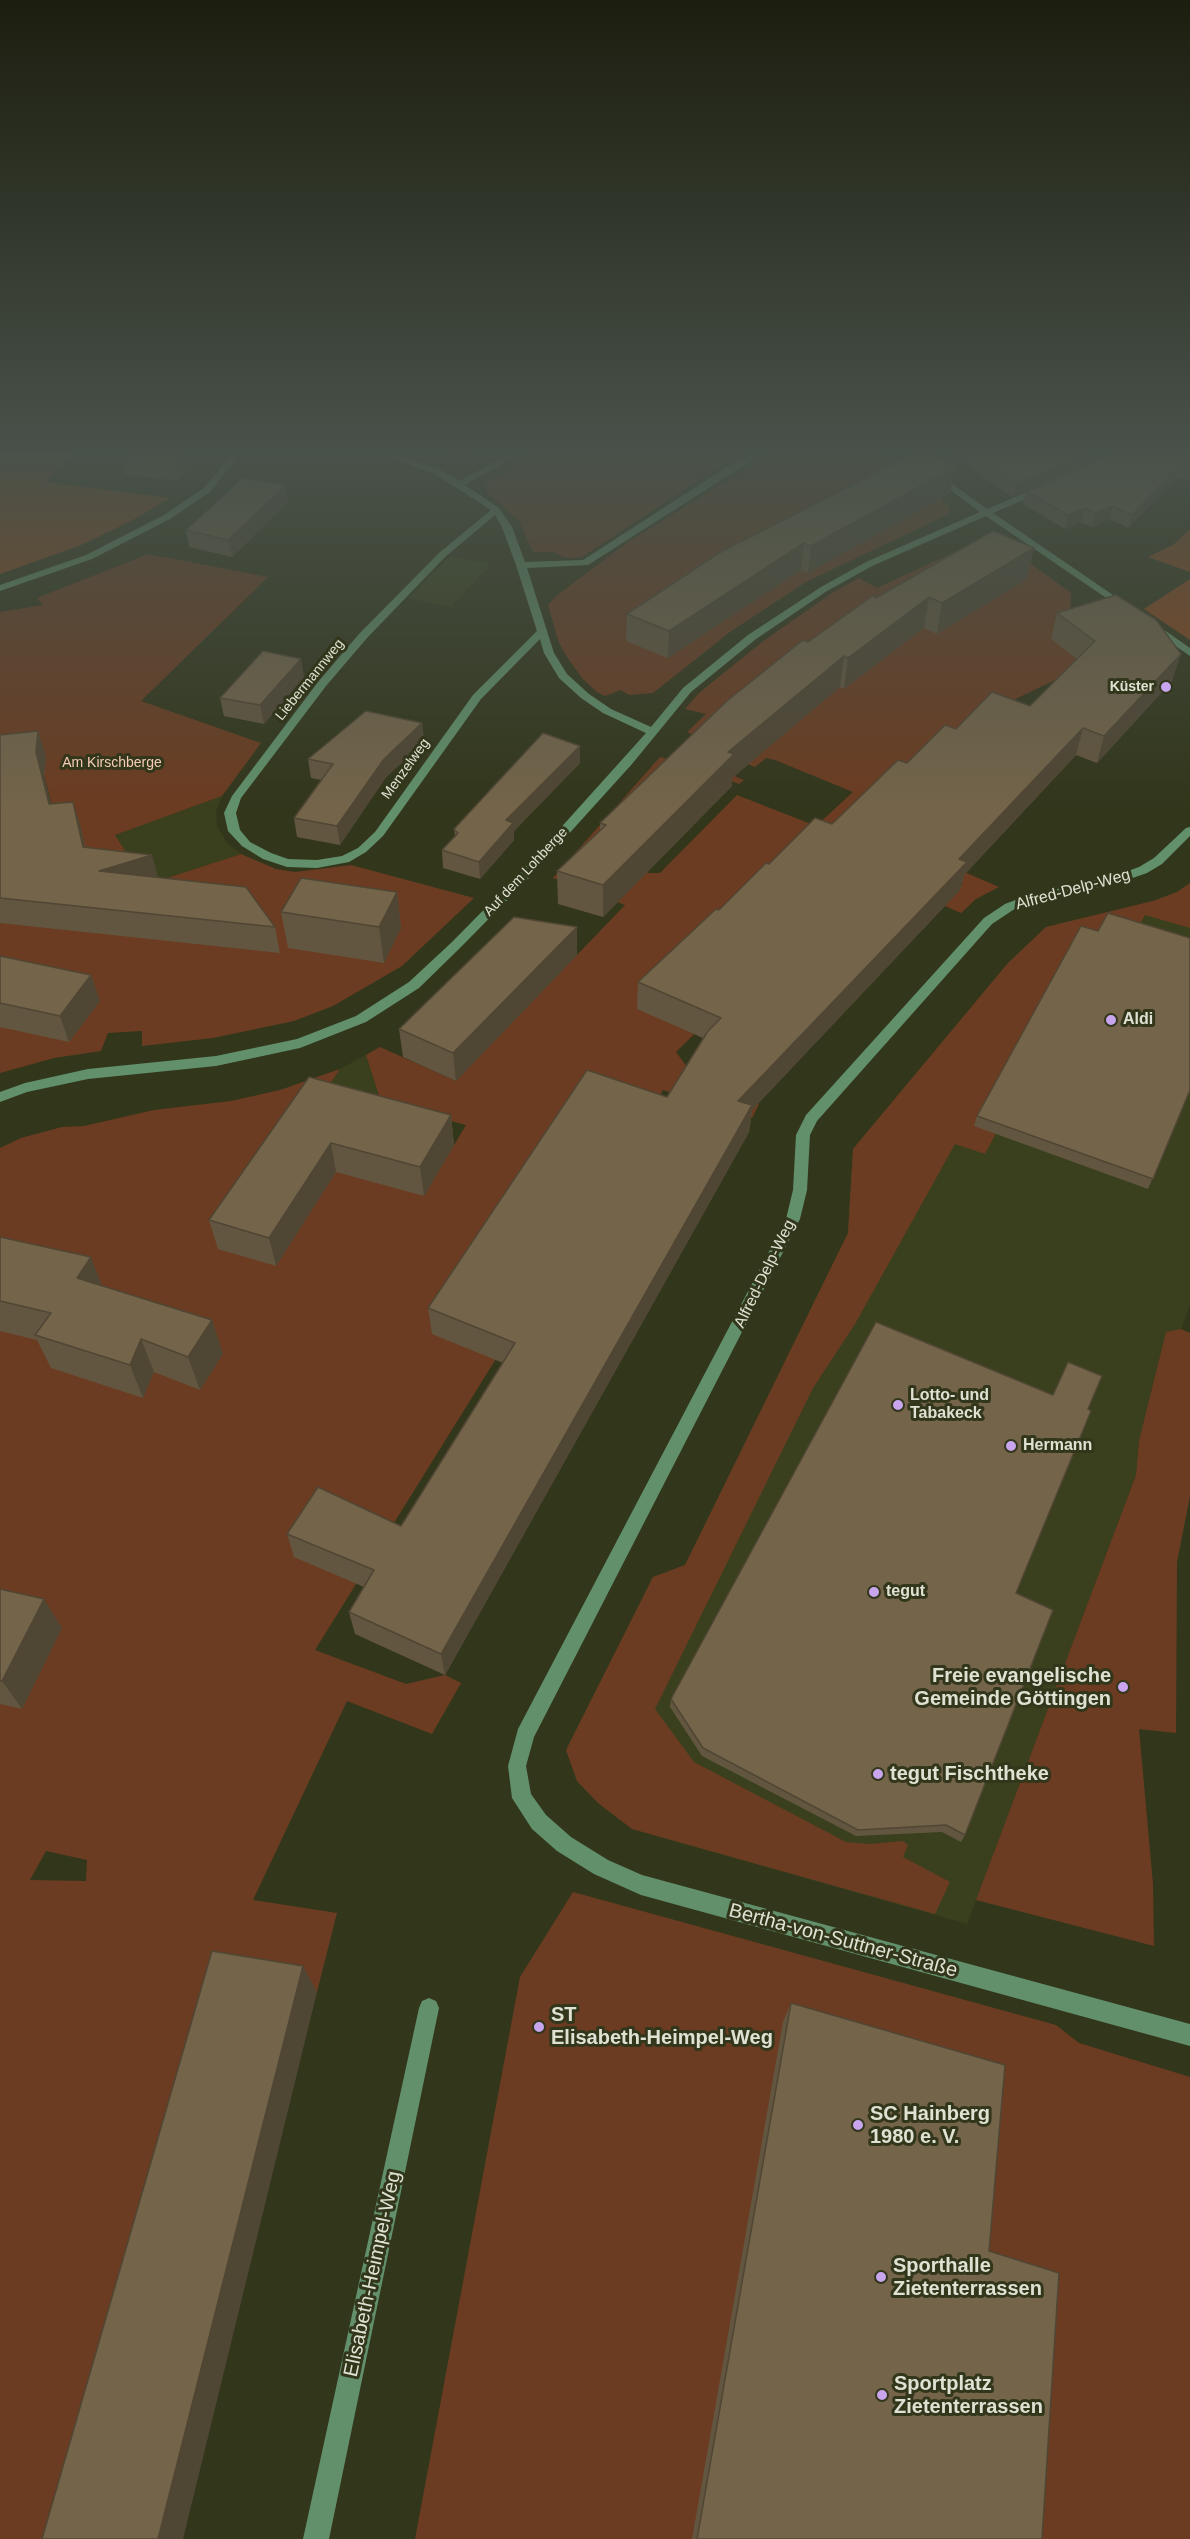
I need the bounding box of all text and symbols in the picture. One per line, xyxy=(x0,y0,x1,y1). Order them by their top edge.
street label: Liebermannweg xyxy=(272,636,348,724)
place label: Küster xyxy=(1110,679,1154,695)
marker: Küster xyxy=(1159,680,1173,694)
street label: Menzelweg xyxy=(378,735,434,803)
park label: Am Kirschberge xyxy=(62,755,162,771)
street label: Auf dem Lohberge xyxy=(481,824,571,920)
street label: Alfred-Delp-Weg xyxy=(1014,865,1132,915)
place label: Aldi xyxy=(1123,1010,1153,1030)
marker: Aldi xyxy=(1104,1013,1118,1027)
street label: Alfred-Delp-Weg xyxy=(731,1217,799,1331)
place label: Lotto- und Tabakeck xyxy=(910,1386,989,1424)
marker: Lotto- und Tabakeck xyxy=(891,1398,905,1412)
place label: Hermann xyxy=(1023,1436,1092,1456)
marker: Hermann xyxy=(1004,1439,1018,1453)
place label: tegut xyxy=(886,1582,925,1602)
marker: tegut xyxy=(867,1585,881,1599)
place label: Freie evangelische Gemeinde Göttingen xyxy=(914,1664,1111,1711)
marker: Freie evangelische Gemeinde Göttingen xyxy=(1116,1680,1130,1694)
place label: tegut Fischtheke xyxy=(890,1762,1049,1786)
marker: tegut Fischtheke xyxy=(871,1767,885,1781)
street label: Bertha-von-Suttner-Straße xyxy=(726,1899,960,1983)
place label: ST Elisabeth-Heimpel-Weg xyxy=(551,2003,773,2050)
marker: ST Elisabeth-Heimpel-Weg xyxy=(532,2020,546,2034)
place label: SC Hainberg 1980 e. V. xyxy=(870,2102,990,2149)
marker: SC Hainberg 1980 e. V. xyxy=(851,2118,865,2132)
street label: Elisabeth-Heimpel-Weg xyxy=(339,2169,407,2379)
place label: Sporthalle Zietenterrassen xyxy=(893,2254,1042,2301)
marker: Sporthalle Zietenterrassen xyxy=(874,2270,888,2284)
place label: Sportplatz Zietenterrassen xyxy=(894,2372,1043,2419)
marker: Sportplatz Zietenterrassen xyxy=(875,2388,889,2402)

